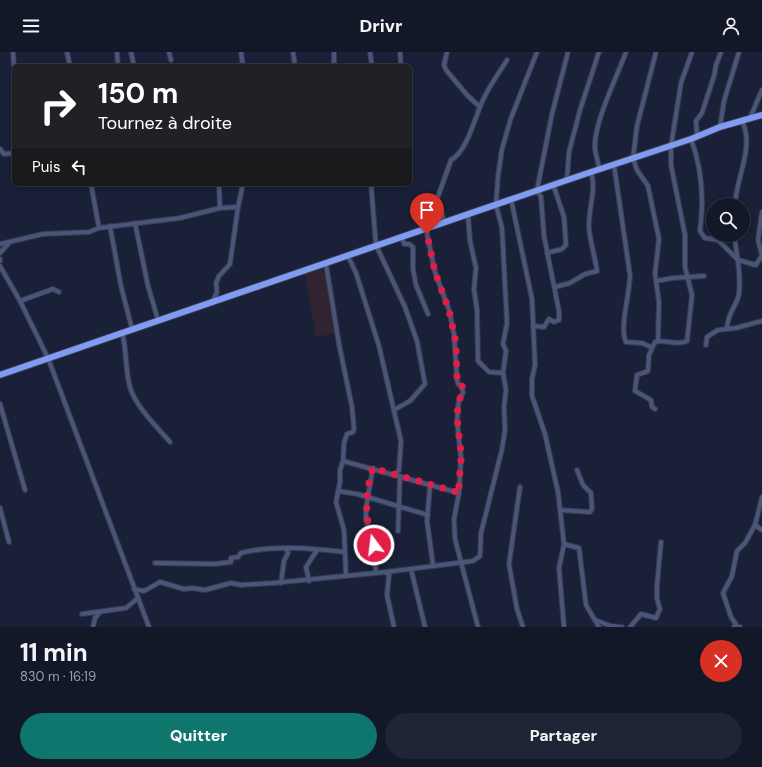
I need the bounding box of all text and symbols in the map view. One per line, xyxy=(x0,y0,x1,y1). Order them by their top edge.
text: Drivr xyxy=(360,14,402,38)
icon: menu xyxy=(20,15,42,37)
icon: person xyxy=(720,15,742,37)
text: 150 m xyxy=(98,75,178,112)
icon: right xyxy=(32,80,84,132)
text: Tournez à droite xyxy=(98,111,232,135)
icon: left xyxy=(68,156,90,178)
text: Puis xyxy=(32,157,60,177)
pin xyxy=(410,193,444,234)
map controls xyxy=(706,198,750,242)
button: search xyxy=(706,198,750,242)
icon: arrive xyxy=(416,199,438,221)
position arrow xyxy=(353,524,395,566)
text: 11 min xyxy=(20,637,88,668)
button: close xyxy=(700,640,742,682)
text: 830 m · 16:19 xyxy=(20,668,96,685)
button: Quitter xyxy=(20,713,377,759)
button: Partager xyxy=(385,713,742,759)

